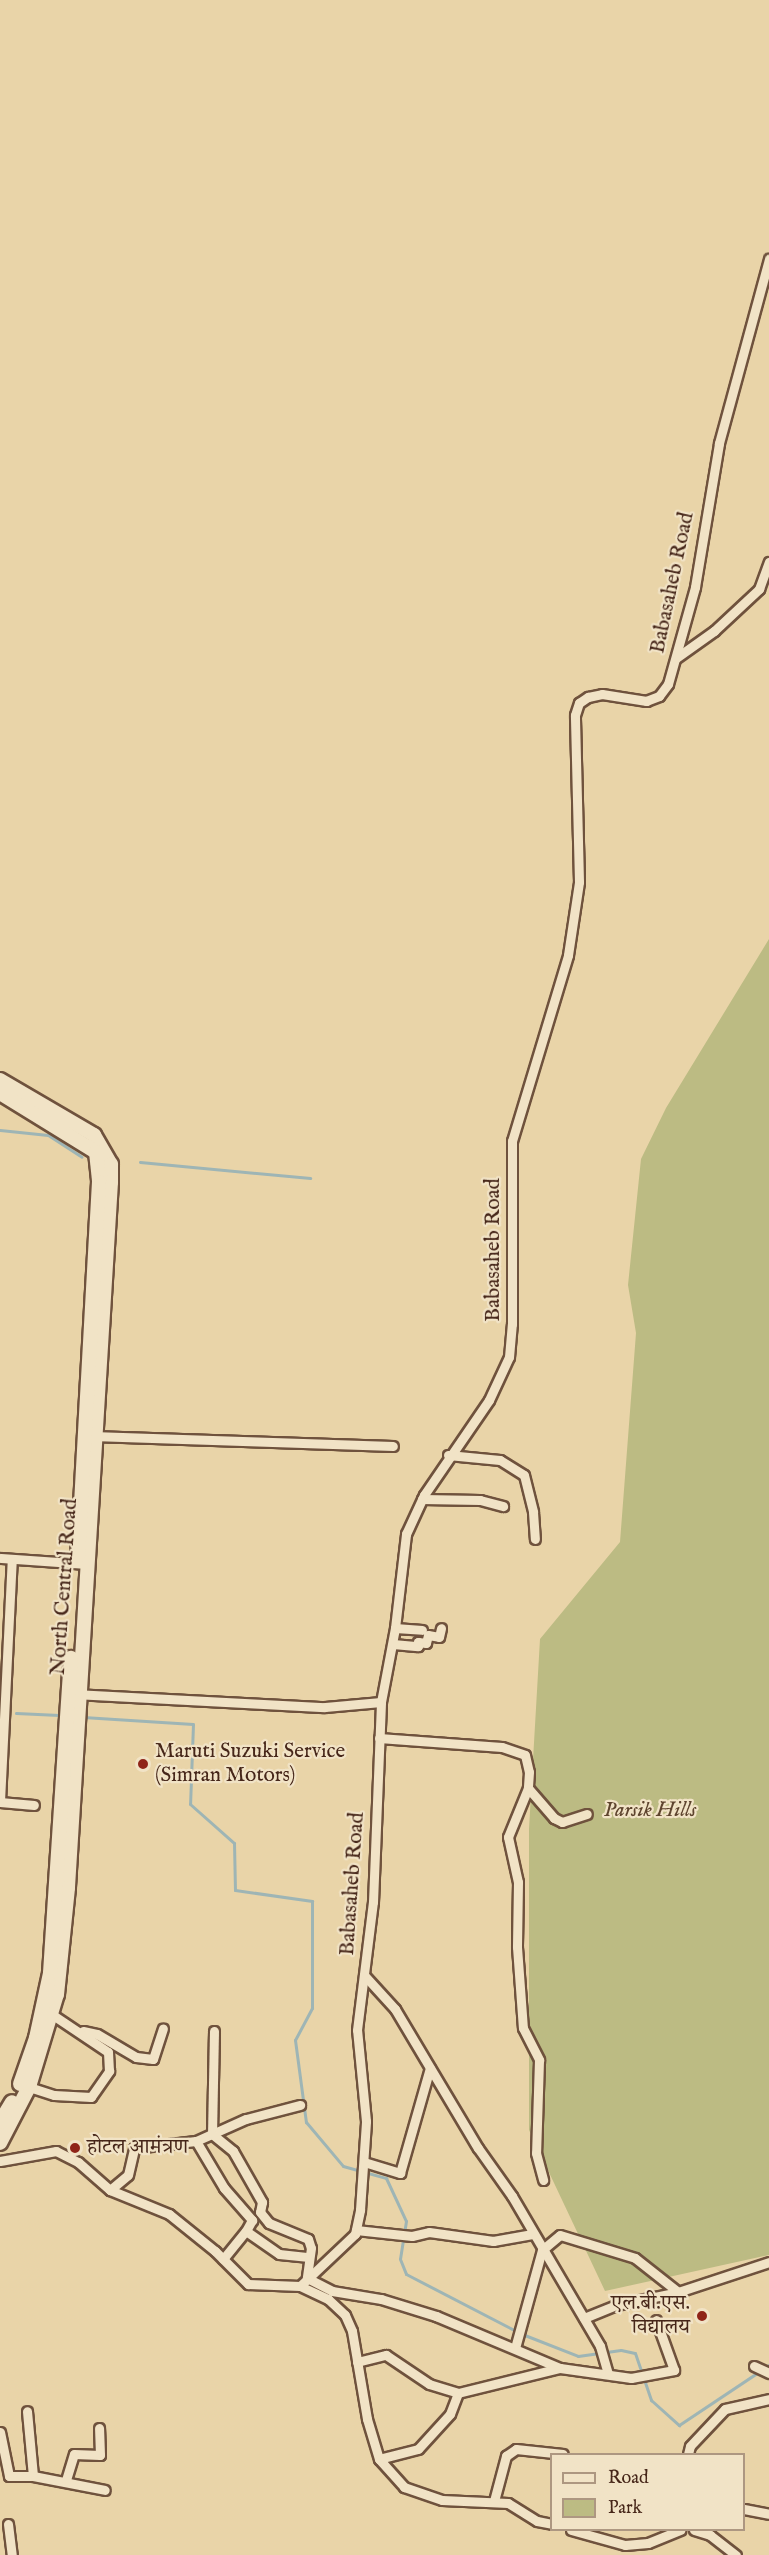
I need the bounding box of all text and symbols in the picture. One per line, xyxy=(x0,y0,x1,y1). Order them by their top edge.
street label: Babasaheb Road xyxy=(646,510,700,656)
street label: Babasaheb Road xyxy=(481,1178,507,1322)
street label: North Central Road xyxy=(46,1498,84,1676)
place label: Maruti Suzuki Service (Simran Motors) xyxy=(155,1739,345,1789)
marker: Maruti Suzuki Service (Simran Motors) xyxy=(136,1757,150,1771)
park label: Parsik Hills xyxy=(604,1798,696,1824)
street label: Babasaheb Road xyxy=(335,1811,371,1957)
place label: होटल आमंत्रण xyxy=(87,2135,188,2161)
marker: होटल आमंत्रण xyxy=(68,2141,82,2155)
place label: एल.बी.एस. विद्यालय xyxy=(611,2291,690,2341)
marker: एल.बी.एस. विद्यालय xyxy=(695,2309,709,2323)
legend xyxy=(550,2453,745,2531)
text: Road xyxy=(608,2467,649,2490)
text: Park xyxy=(608,2497,642,2520)

